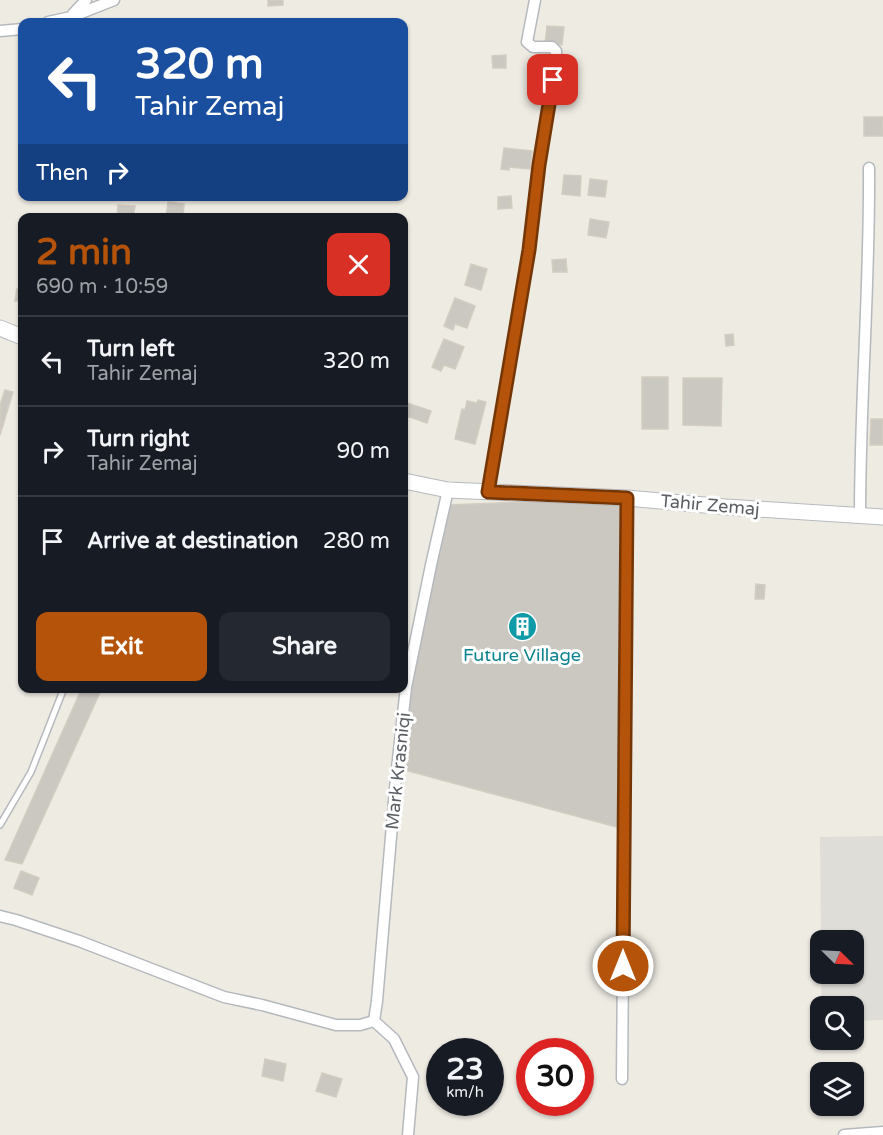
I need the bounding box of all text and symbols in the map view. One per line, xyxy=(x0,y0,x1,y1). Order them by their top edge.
text: 320 m xyxy=(135,39,264,90)
icon: left xyxy=(36,42,114,120)
pin xyxy=(527,54,578,105)
icon: arrive xyxy=(536,63,569,96)
text: Tahir Zemaj xyxy=(135,90,284,123)
icon: right xyxy=(101,156,134,189)
text: Then xyxy=(36,160,89,186)
text: 2 min xyxy=(36,231,132,274)
button: close xyxy=(327,233,390,296)
text: 690 m · 10:59 xyxy=(36,275,168,299)
text: Turn left xyxy=(87,336,175,362)
icon: left xyxy=(36,345,69,378)
text: 320 m xyxy=(323,348,390,374)
text: Tahir Zemaj xyxy=(87,362,198,386)
text: Turn right xyxy=(87,426,189,452)
icon: right xyxy=(36,435,69,468)
text: 90 m xyxy=(336,438,390,464)
text: Tahir Zemaj xyxy=(87,452,198,476)
street label: Tahir Zemaj xyxy=(659,490,761,520)
icon: arrive xyxy=(36,525,69,558)
text: Arrive at destination xyxy=(87,528,298,554)
text: 280 m xyxy=(323,528,390,554)
building icon: Future Village xyxy=(506,610,538,642)
button: Exit xyxy=(36,612,207,681)
button: Share xyxy=(219,612,390,681)
place label: Future Village xyxy=(463,644,581,666)
street label: Mark Krasniqi xyxy=(381,711,415,831)
north arrow xyxy=(810,930,864,984)
map controls xyxy=(810,930,864,1116)
position arrow xyxy=(591,934,655,998)
button: search xyxy=(810,996,864,1050)
speed limit sign: 30 xyxy=(516,1038,594,1116)
text: 23 xyxy=(446,1051,484,1088)
button: layers xyxy=(810,1062,864,1116)
text: km/h xyxy=(446,1083,484,1101)

